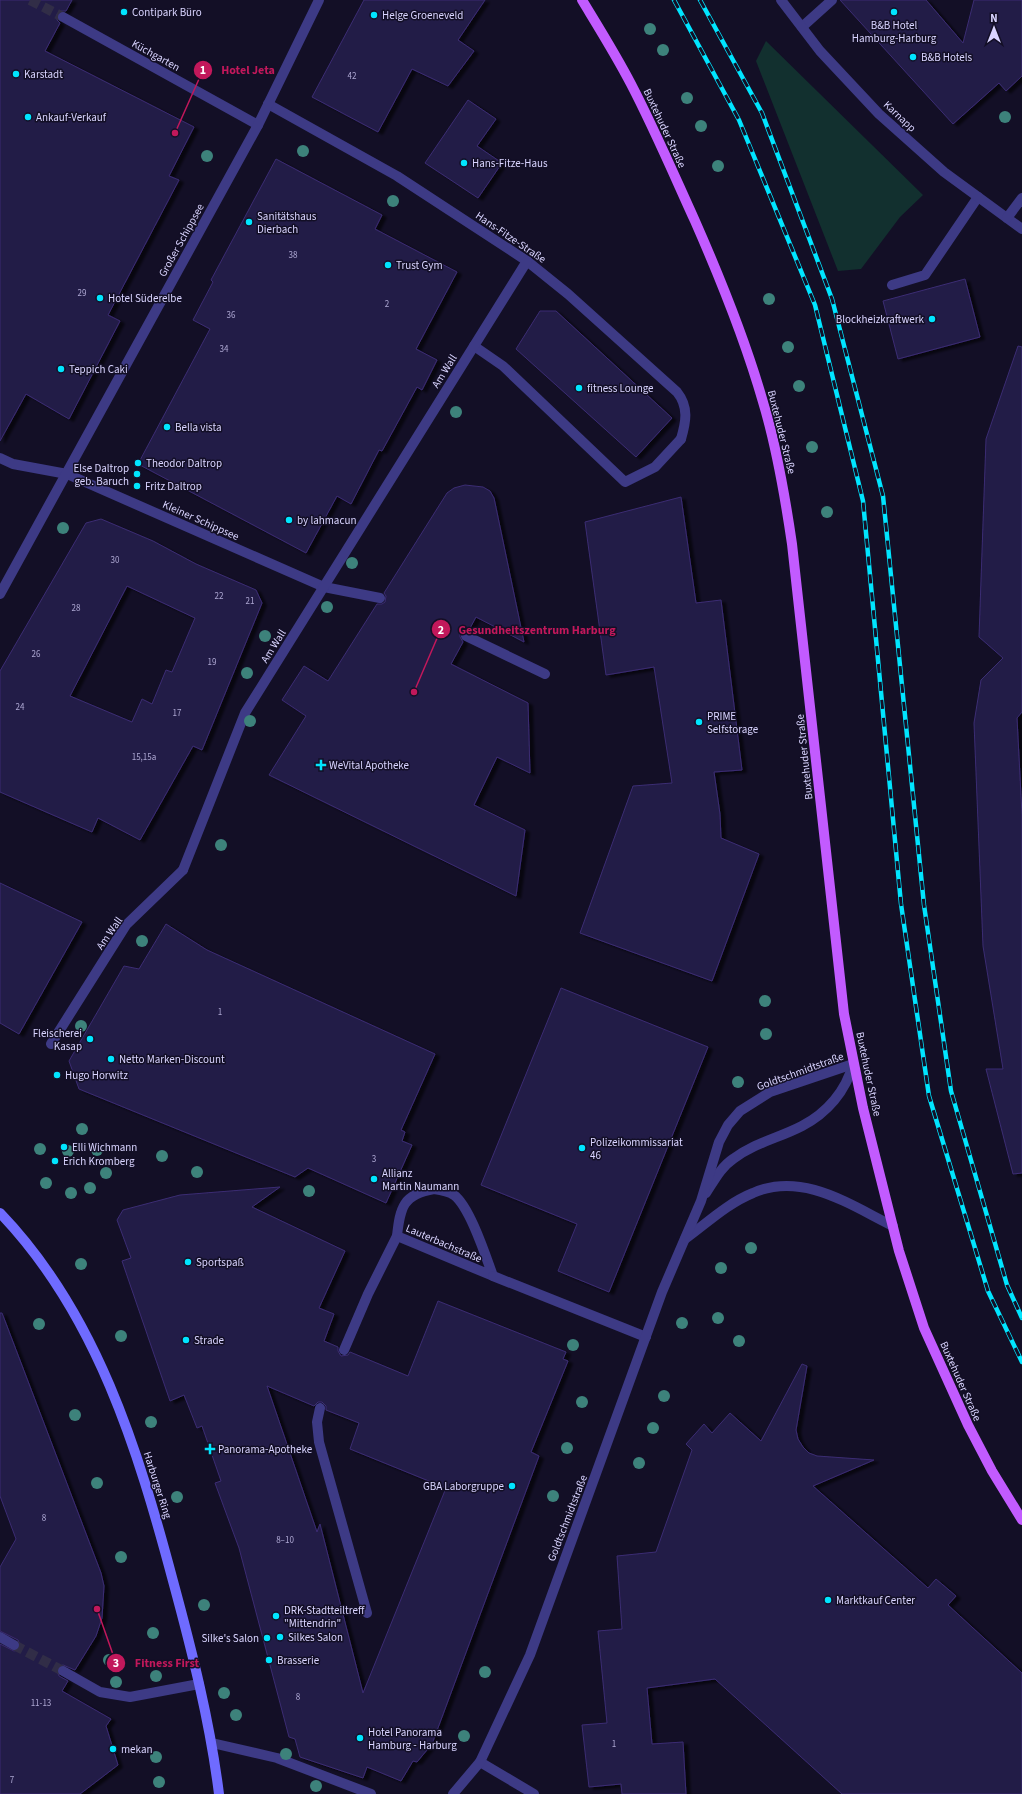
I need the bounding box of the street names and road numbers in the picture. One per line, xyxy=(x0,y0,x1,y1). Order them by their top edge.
street label: Küchgarten xyxy=(129,36,183,75)
street label: Buxtehuder Straße xyxy=(640,86,690,171)
street label: Karnapp xyxy=(880,97,919,135)
street label: Großer Schippsee xyxy=(155,200,208,280)
street label: Hans-Fitze-Straße xyxy=(472,208,549,267)
street label: Am Wall xyxy=(428,351,461,391)
street label: Buxtehuder Straße xyxy=(764,389,799,476)
street label: Kleiner Schippsee xyxy=(160,497,242,544)
street label: Am Wall xyxy=(257,626,290,666)
street label: Buxtehuder Straße xyxy=(792,713,816,800)
street label: Am Wall xyxy=(93,914,126,953)
street label: Buxtehuder Straße xyxy=(852,1031,885,1118)
street label: Goldtschmidtstraße xyxy=(755,1049,846,1094)
street label: Lauterbachstraße xyxy=(404,1221,485,1266)
street label: Buxtehuder Straße xyxy=(936,1339,985,1424)
street label: Harburger Ring xyxy=(140,1450,176,1521)
street label: Goldtschmidtstraße xyxy=(544,1472,591,1564)

